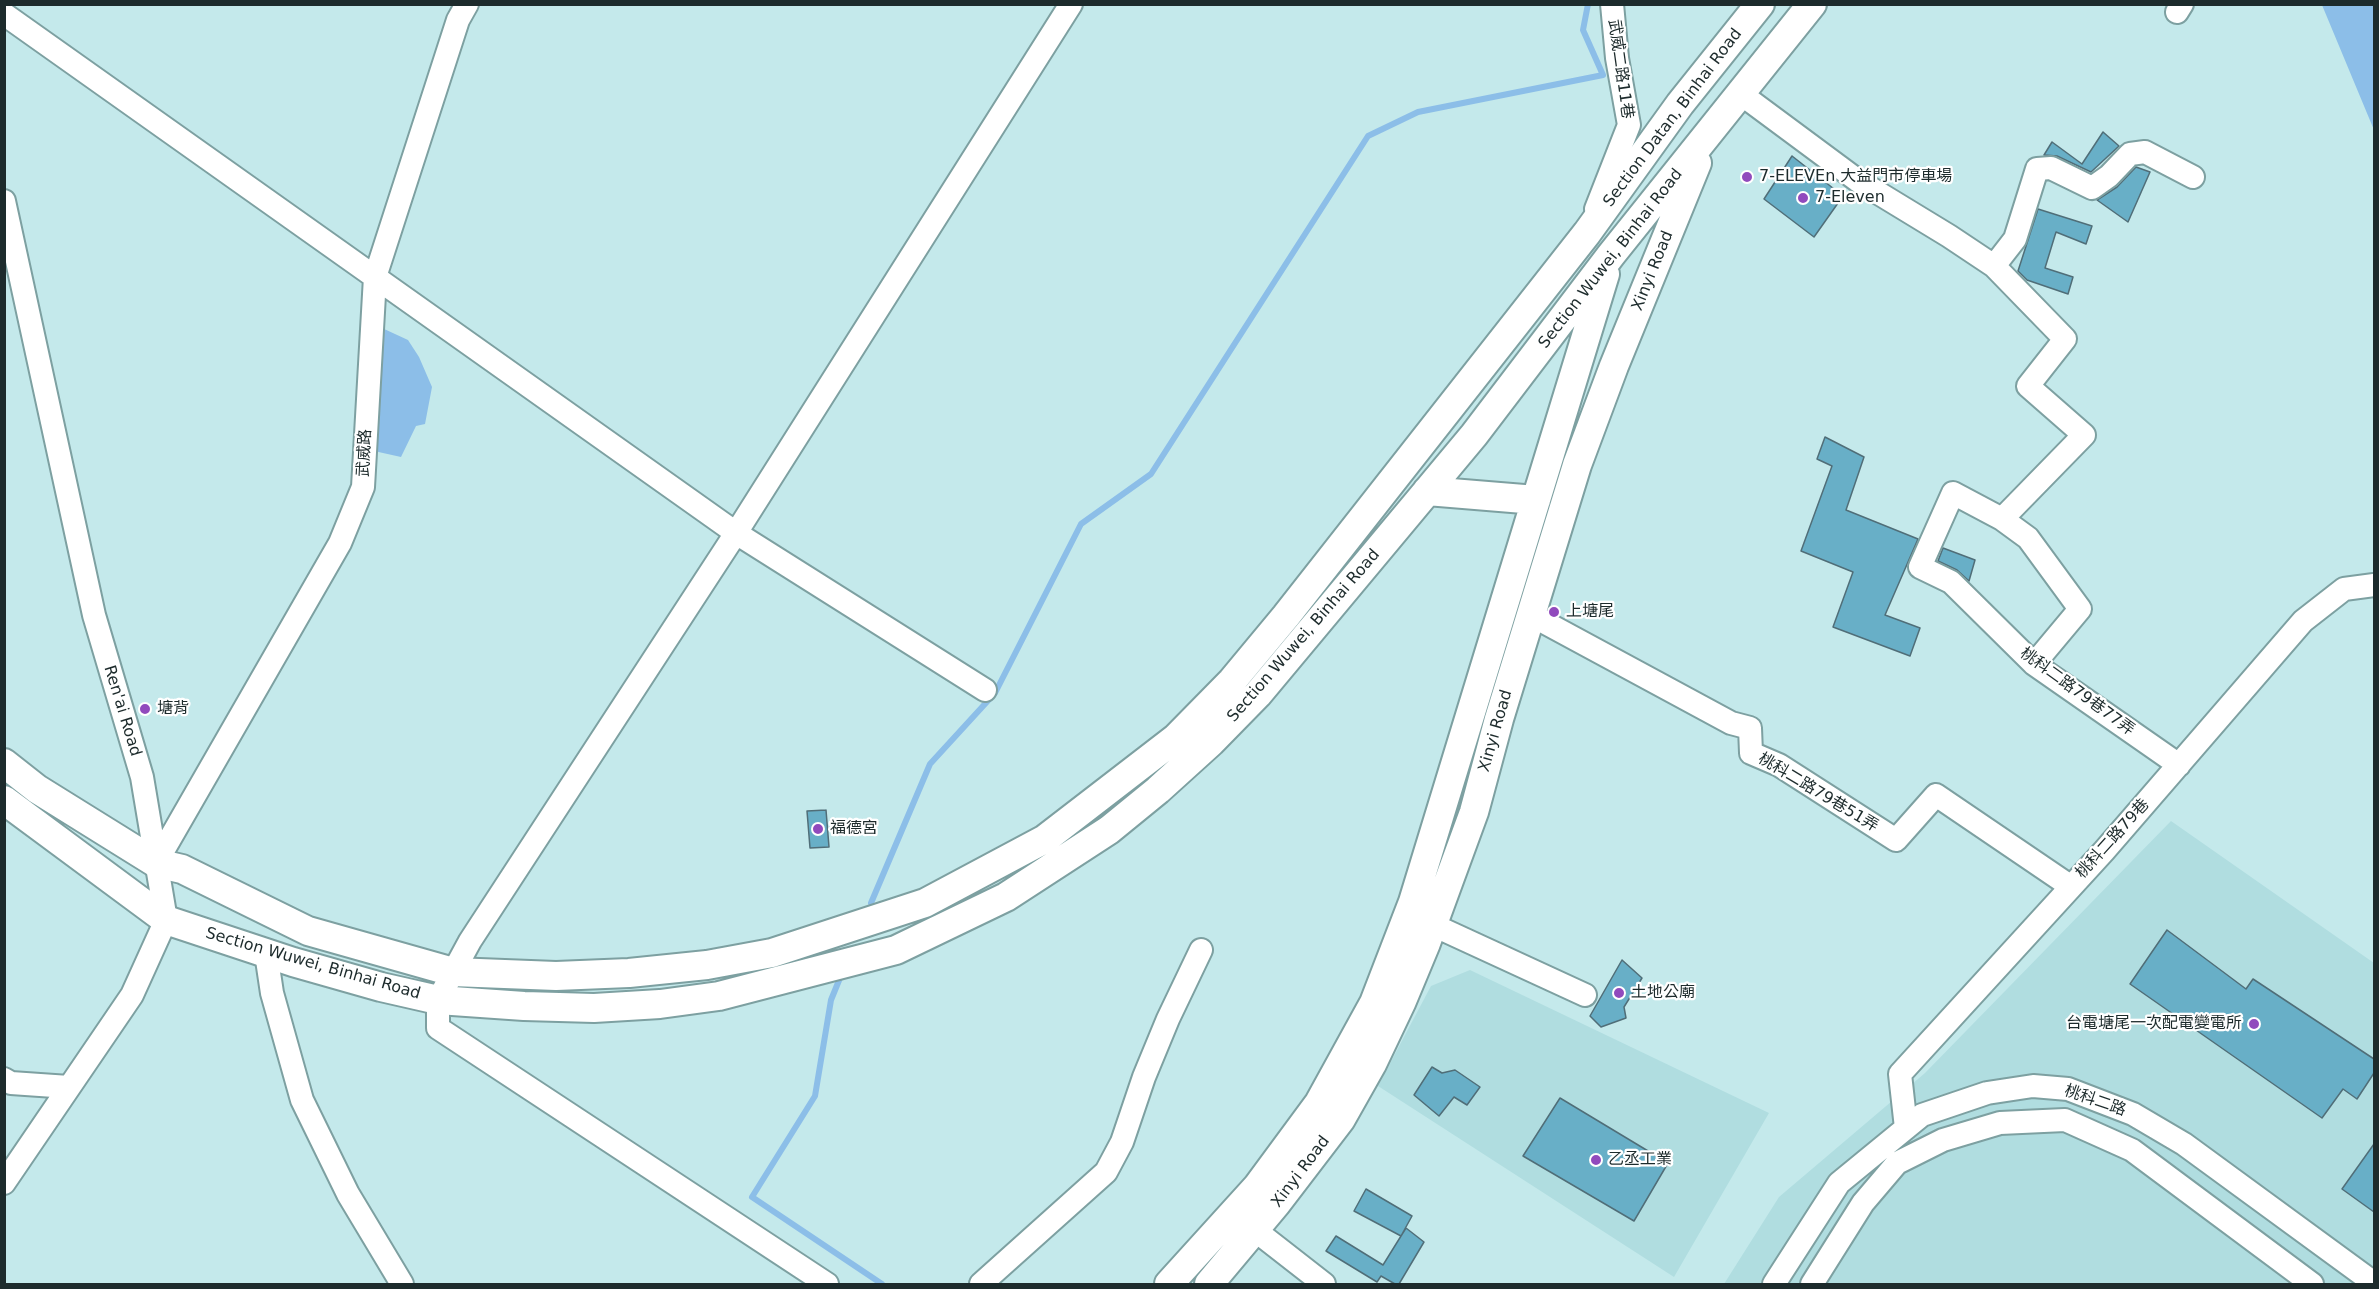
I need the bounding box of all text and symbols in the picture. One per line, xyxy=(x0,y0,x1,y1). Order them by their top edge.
street label: 武威二路11巷 xyxy=(1604,18,1636,120)
street label: Section Datan, Binhai Road xyxy=(1600,25,1746,211)
street label: Section Wuwei, Binhai Road xyxy=(1535,165,1687,353)
place label: 7-ELEVEn 大益門市停車場 xyxy=(1759,167,1952,187)
marker: 7-ELEVEn 大益門市停車場 xyxy=(1740,170,1754,184)
place label: 7-Eleven xyxy=(1815,188,1885,208)
marker: 7-Eleven xyxy=(1796,191,1810,205)
street label: Xinyi Road xyxy=(1628,228,1678,314)
street label: 武威路 xyxy=(354,429,376,477)
street label: Section Wuwei, Binhai Road xyxy=(1224,546,1384,726)
place label: 上塘尾 xyxy=(1566,602,1614,622)
marker: 上塘尾 xyxy=(1547,605,1561,619)
street label: 桃科二路79巷77弄 xyxy=(2016,644,2138,740)
street label: Ren'ai Road xyxy=(99,663,145,759)
street label: Xinyi Road xyxy=(1475,688,1517,774)
place label: 塘背 xyxy=(157,699,189,719)
marker: 塘背 xyxy=(138,702,152,716)
street label: 桃科二路79巷51弄 xyxy=(1754,750,1882,836)
street label: 桃科二路79巷 xyxy=(2072,795,2154,883)
place label: 福德宮 xyxy=(830,819,878,839)
marker: 福德宮 xyxy=(811,822,825,836)
street label: Section Wuwei, Binhai Road xyxy=(203,924,423,1004)
place label: 土地公廟 xyxy=(1631,983,1695,1003)
marker: 土地公廟 xyxy=(1612,986,1626,1000)
place label: 台電塘尾一次配電變電所 xyxy=(2066,1014,2242,1034)
marker: 台電塘尾一次配電變電所 xyxy=(2247,1017,2261,1031)
street label: 桃科二路 xyxy=(2062,1082,2128,1120)
street label: Xinyi Road xyxy=(1268,1132,1334,1212)
place label: 乙丞工業 xyxy=(1608,1150,1672,1170)
marker: 乙丞工業 xyxy=(1589,1153,1603,1167)

